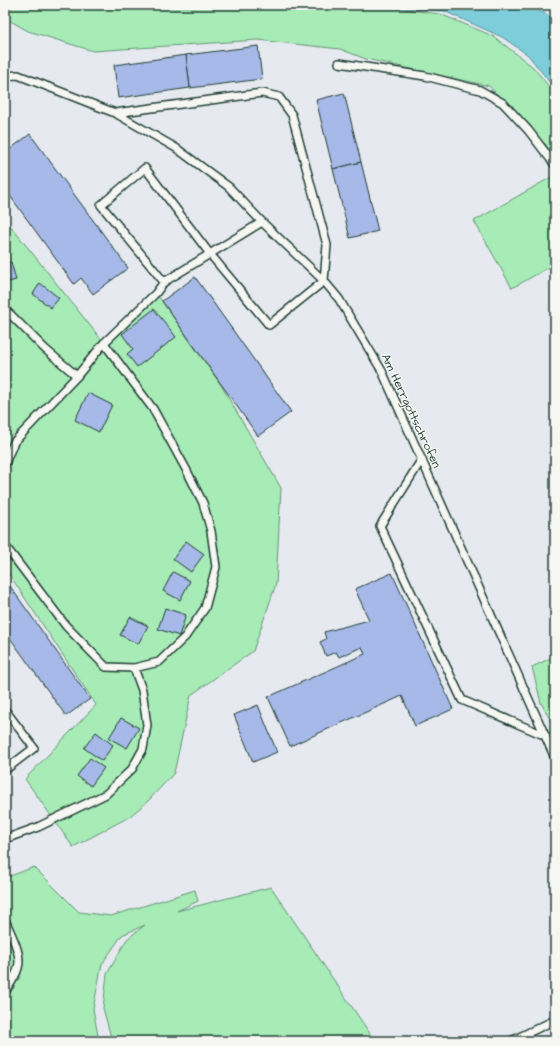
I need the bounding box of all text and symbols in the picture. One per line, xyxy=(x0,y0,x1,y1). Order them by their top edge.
street label: Am Herrgottschrofen xyxy=(376,351,445,471)

